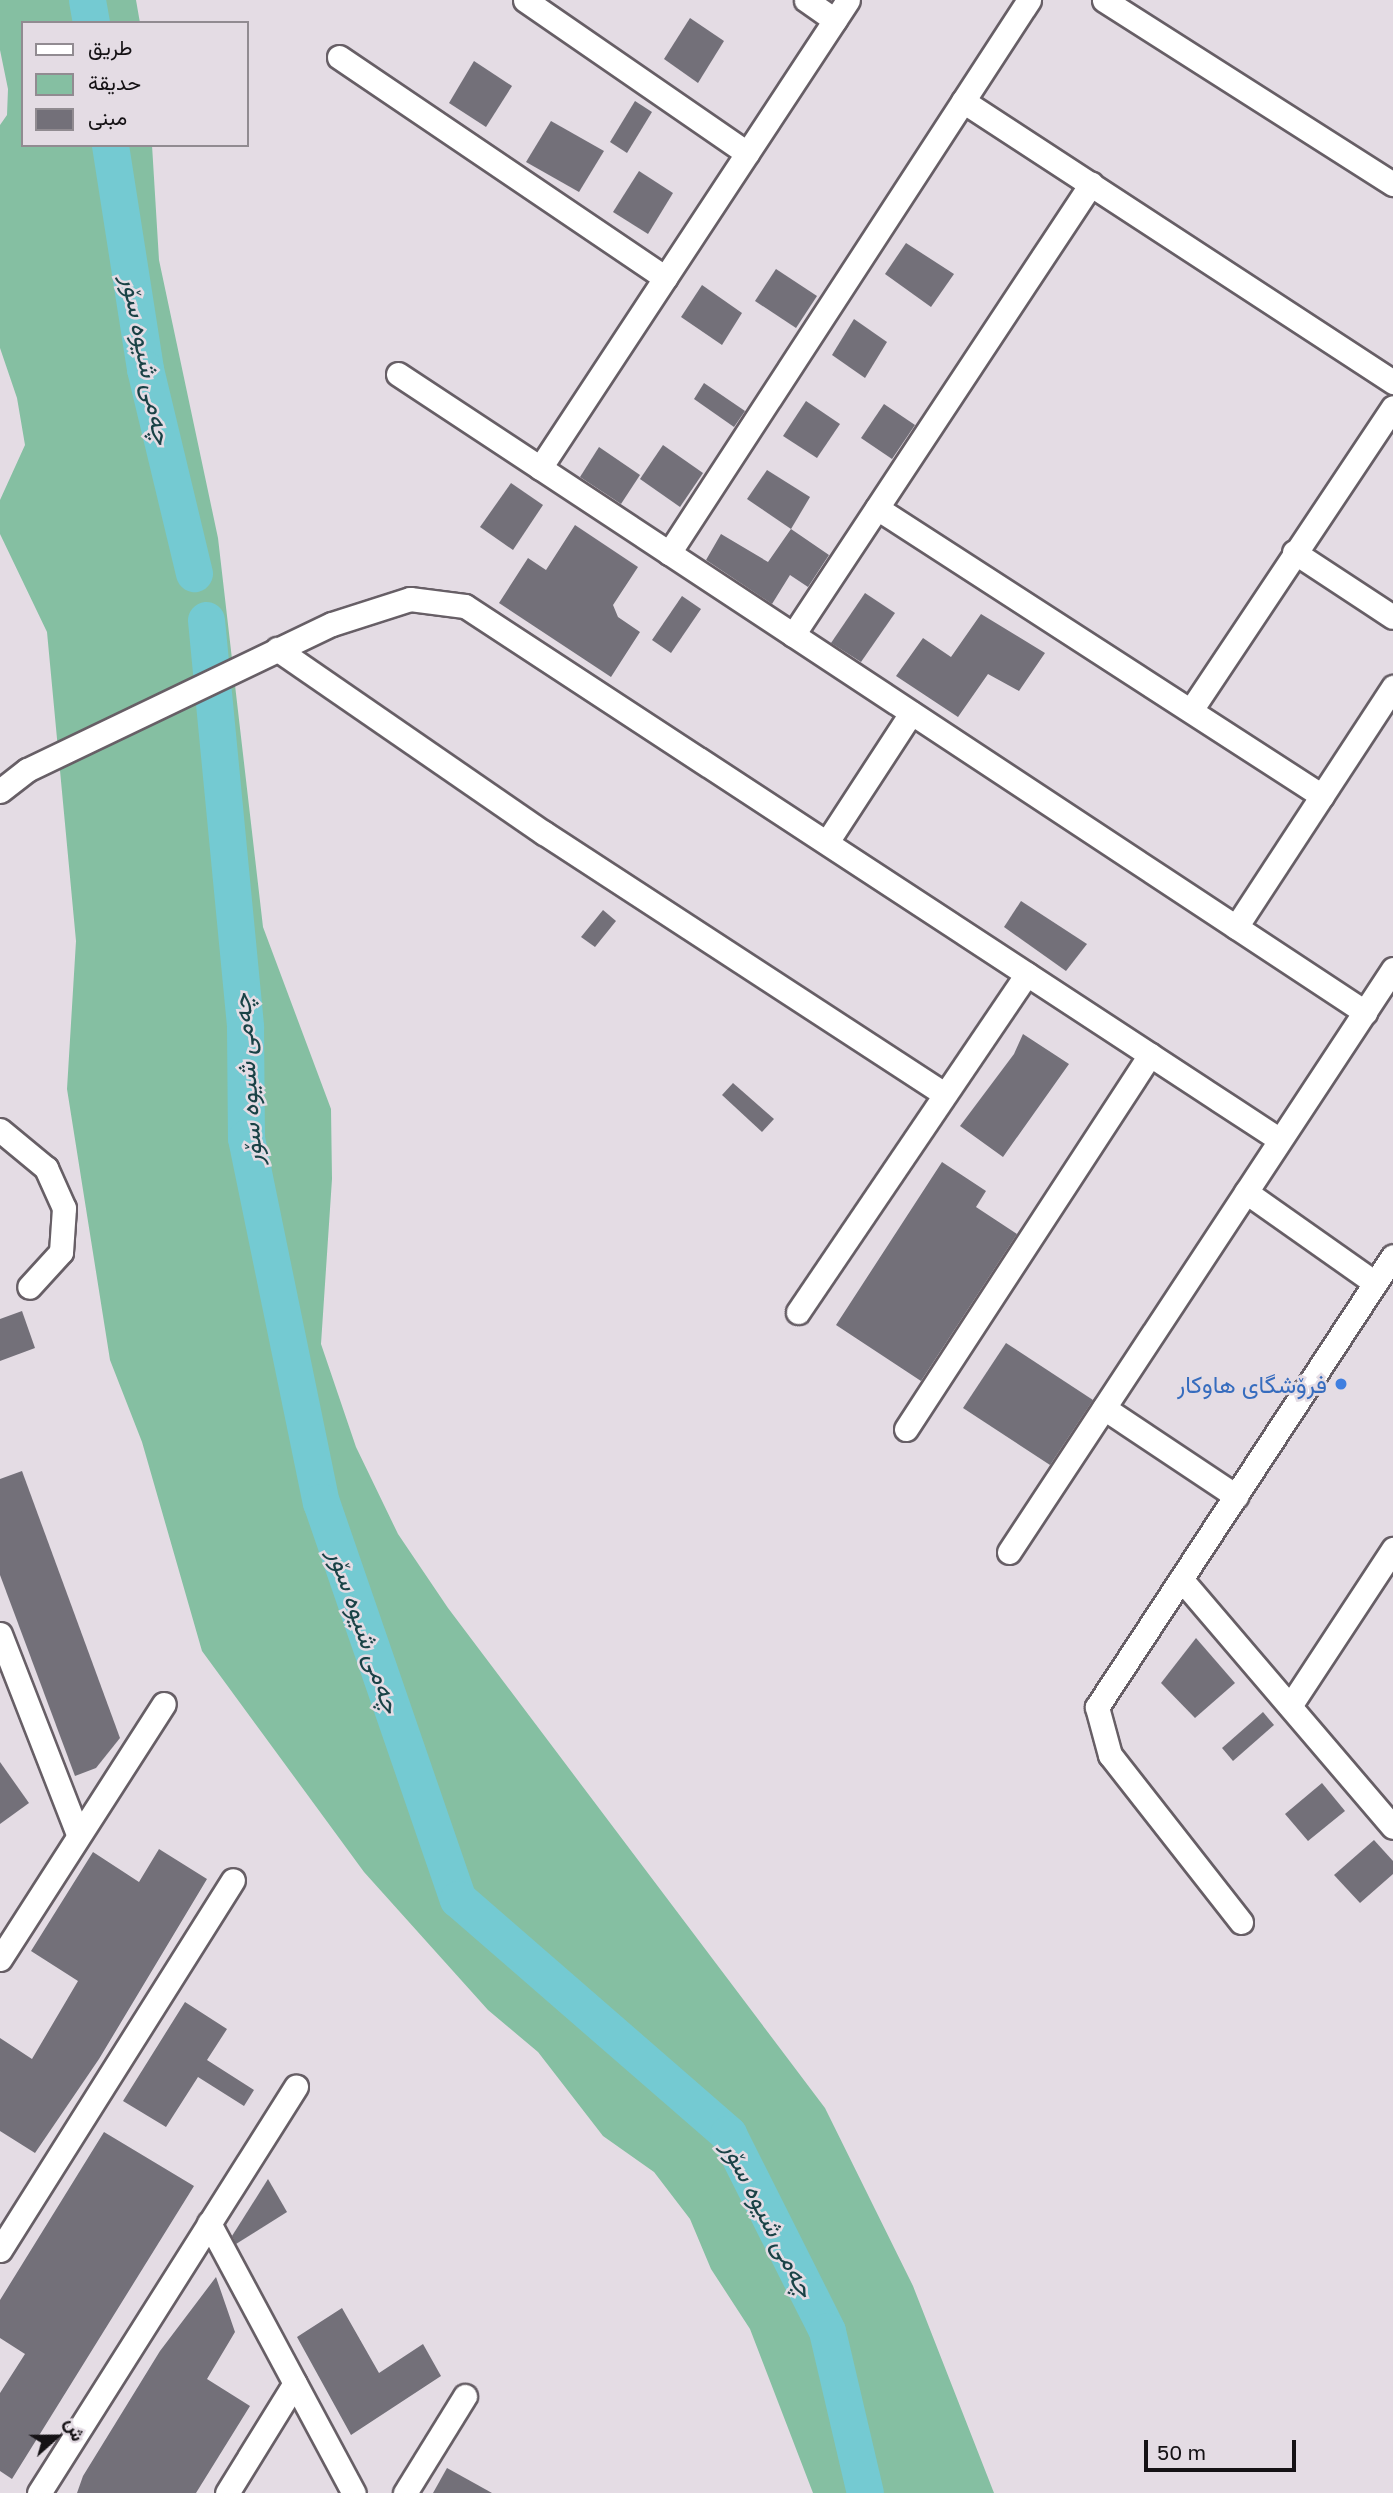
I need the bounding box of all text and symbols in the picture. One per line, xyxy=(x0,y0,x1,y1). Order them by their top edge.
legend xyxy=(21,21,248,147)
text: طريق xyxy=(88,34,133,60)
text: حديقة xyxy=(88,69,141,95)
text: مبنى xyxy=(88,104,127,130)
water label: چەمی شیوە سۆر xyxy=(115,273,179,447)
water label: چەمی شیوە سۆر xyxy=(225,993,269,1165)
place label: فرۆشگای ھاوکار xyxy=(1177,1370,1327,1398)
marker: فرۆشگای ھاوکار xyxy=(1333,1376,1349,1392)
water label: چەمی شیوە سۆر xyxy=(322,1545,408,1717)
water label: چەمی شیوە سۆر xyxy=(716,2136,822,2302)
north arrow xyxy=(21,2402,91,2472)
text: ش xyxy=(61,2415,91,2444)
scale bar xyxy=(1148,2426,1300,2470)
text: 50 m xyxy=(1157,2439,1206,2465)

